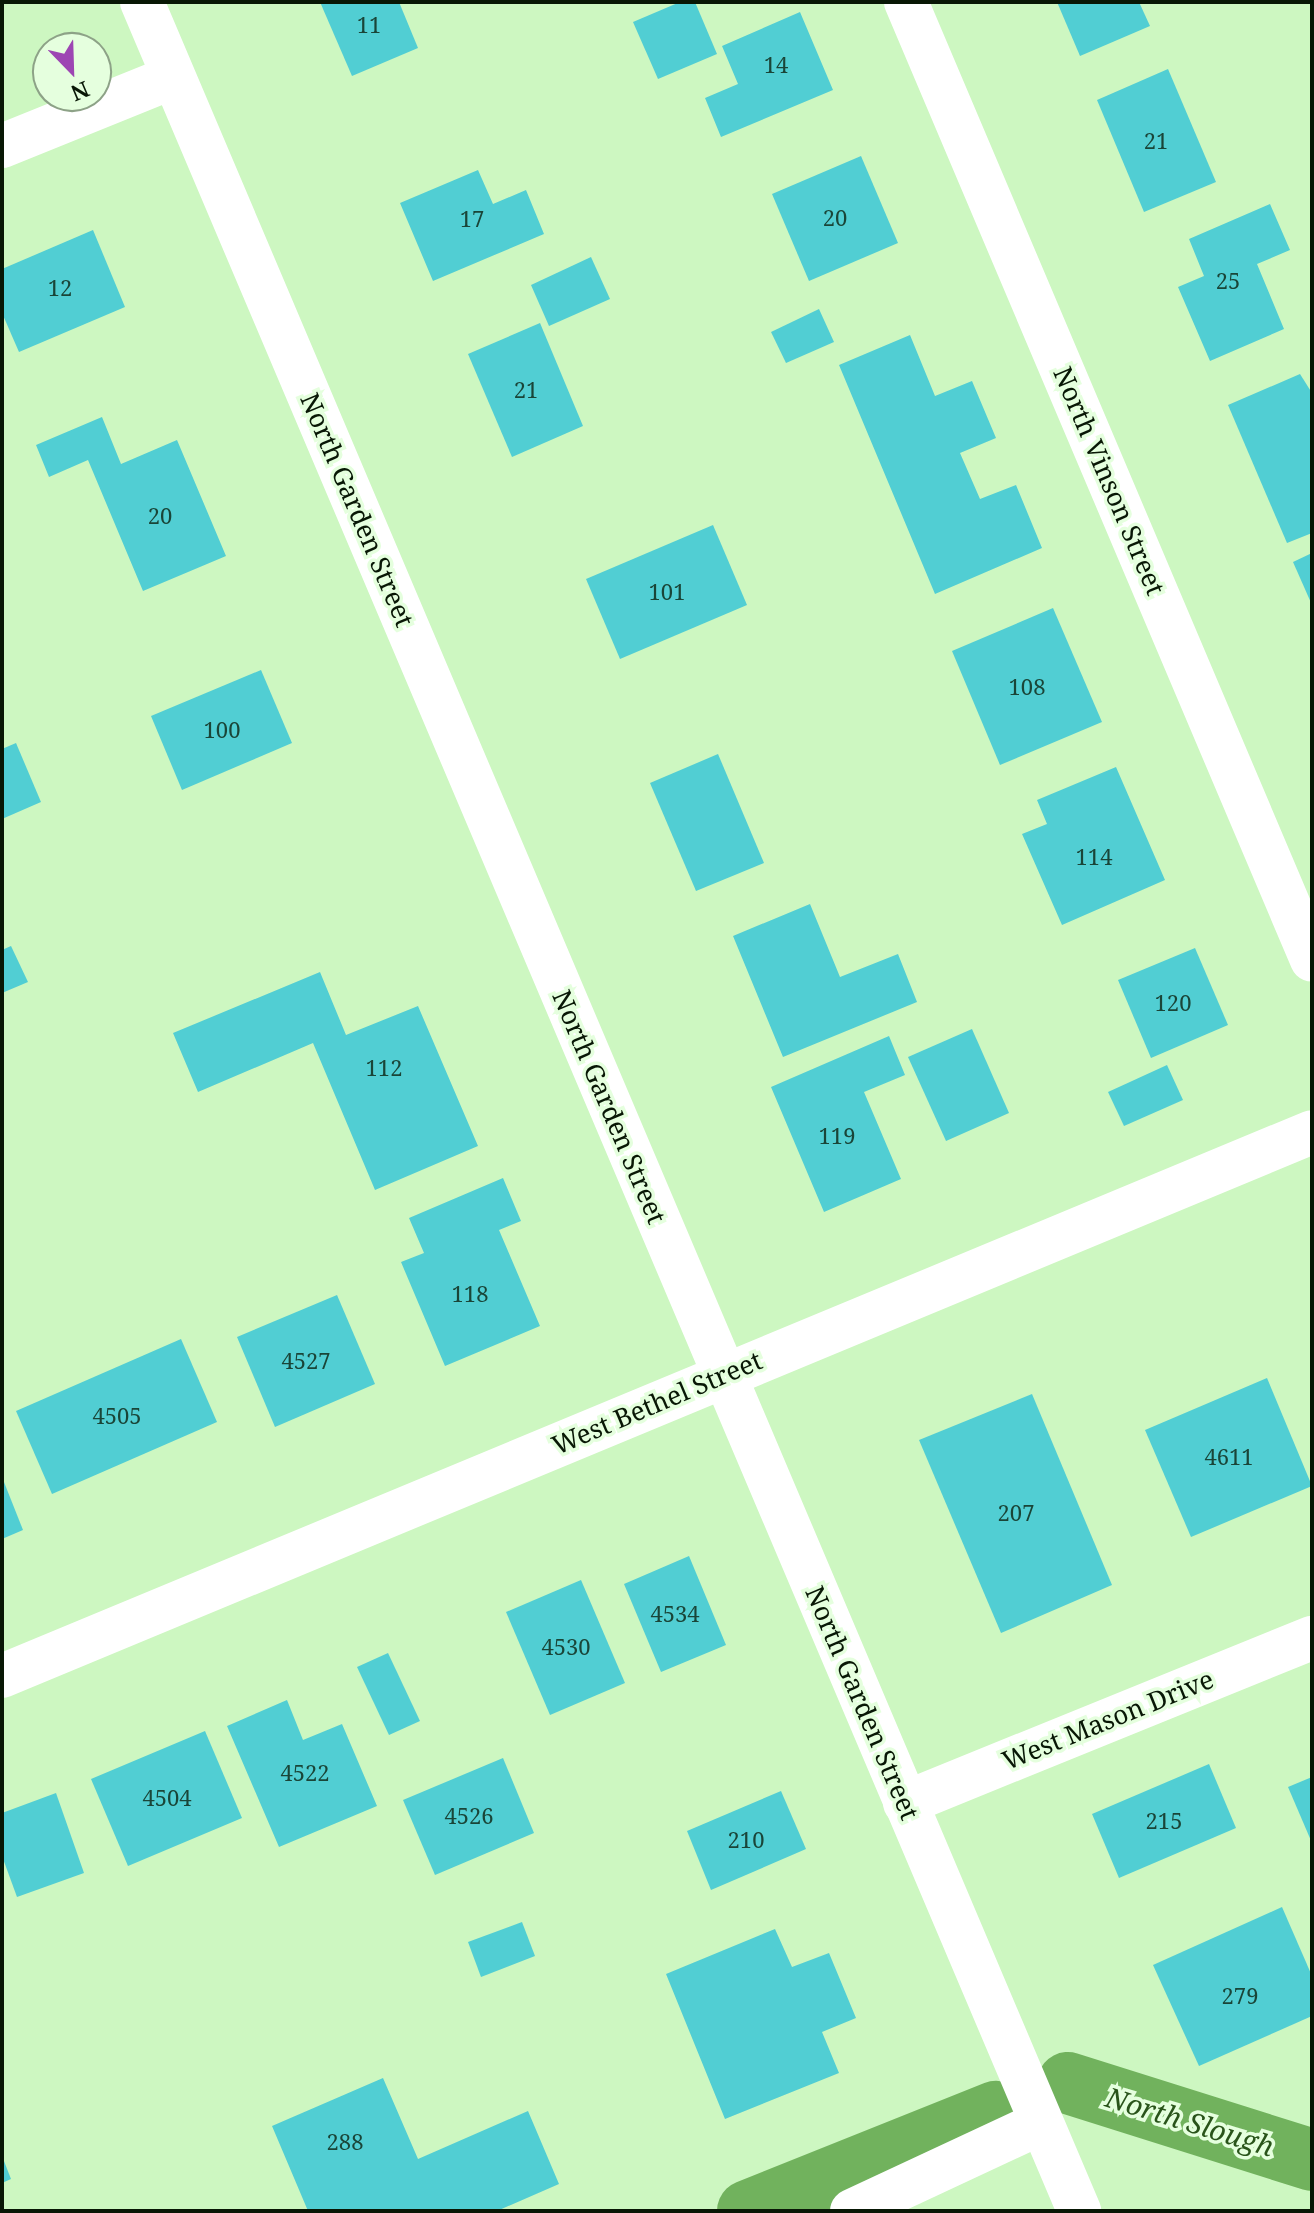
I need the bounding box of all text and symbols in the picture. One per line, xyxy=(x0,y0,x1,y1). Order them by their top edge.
house number: 11 xyxy=(357,12,381,38)
north arrow xyxy=(32,32,112,112)
house number: 14 xyxy=(764,52,788,78)
text: N xyxy=(67,75,94,109)
house number: 21 xyxy=(1144,128,1168,154)
house number: 20 xyxy=(823,205,847,231)
house number: 17 xyxy=(460,206,484,232)
house number: 25 xyxy=(1216,268,1240,294)
house number: 12 xyxy=(48,275,72,301)
street label: North Vinson Street xyxy=(1047,362,1171,600)
house number: 21 xyxy=(514,377,538,403)
street label: North Garden Street xyxy=(294,388,420,632)
house number: 20 xyxy=(148,503,172,529)
house number: 101 xyxy=(649,579,685,605)
house number: 108 xyxy=(1009,674,1045,700)
house number: 100 xyxy=(204,717,240,743)
house number: 114 xyxy=(1076,844,1112,870)
street label: North Garden Street xyxy=(546,985,672,1229)
house number: 120 xyxy=(1155,990,1191,1016)
house number: 112 xyxy=(366,1055,402,1081)
house number: 119 xyxy=(819,1123,855,1149)
house number: 118 xyxy=(452,1281,488,1307)
street label: West Bethel Street xyxy=(547,1345,767,1461)
house number: 4527 xyxy=(281,1348,331,1374)
house number: 4505 xyxy=(92,1403,142,1429)
house number: 4611 xyxy=(1204,1444,1254,1470)
house number: 207 xyxy=(998,1500,1034,1526)
street label: North Garden Street xyxy=(799,1581,925,1825)
house number: 4534 xyxy=(650,1601,700,1627)
house number: 4530 xyxy=(541,1634,591,1660)
street label: West Mason Drive xyxy=(998,1663,1218,1777)
house number: 4522 xyxy=(280,1760,330,1786)
house number: 4504 xyxy=(142,1785,192,1811)
house number: 4526 xyxy=(444,1803,494,1829)
house number: 215 xyxy=(1146,1808,1182,1834)
house number: 210 xyxy=(728,1827,764,1853)
house number: 279 xyxy=(1222,1983,1258,2009)
water label: North Slough xyxy=(1102,2080,1278,2162)
house number: 288 xyxy=(327,2129,363,2155)

